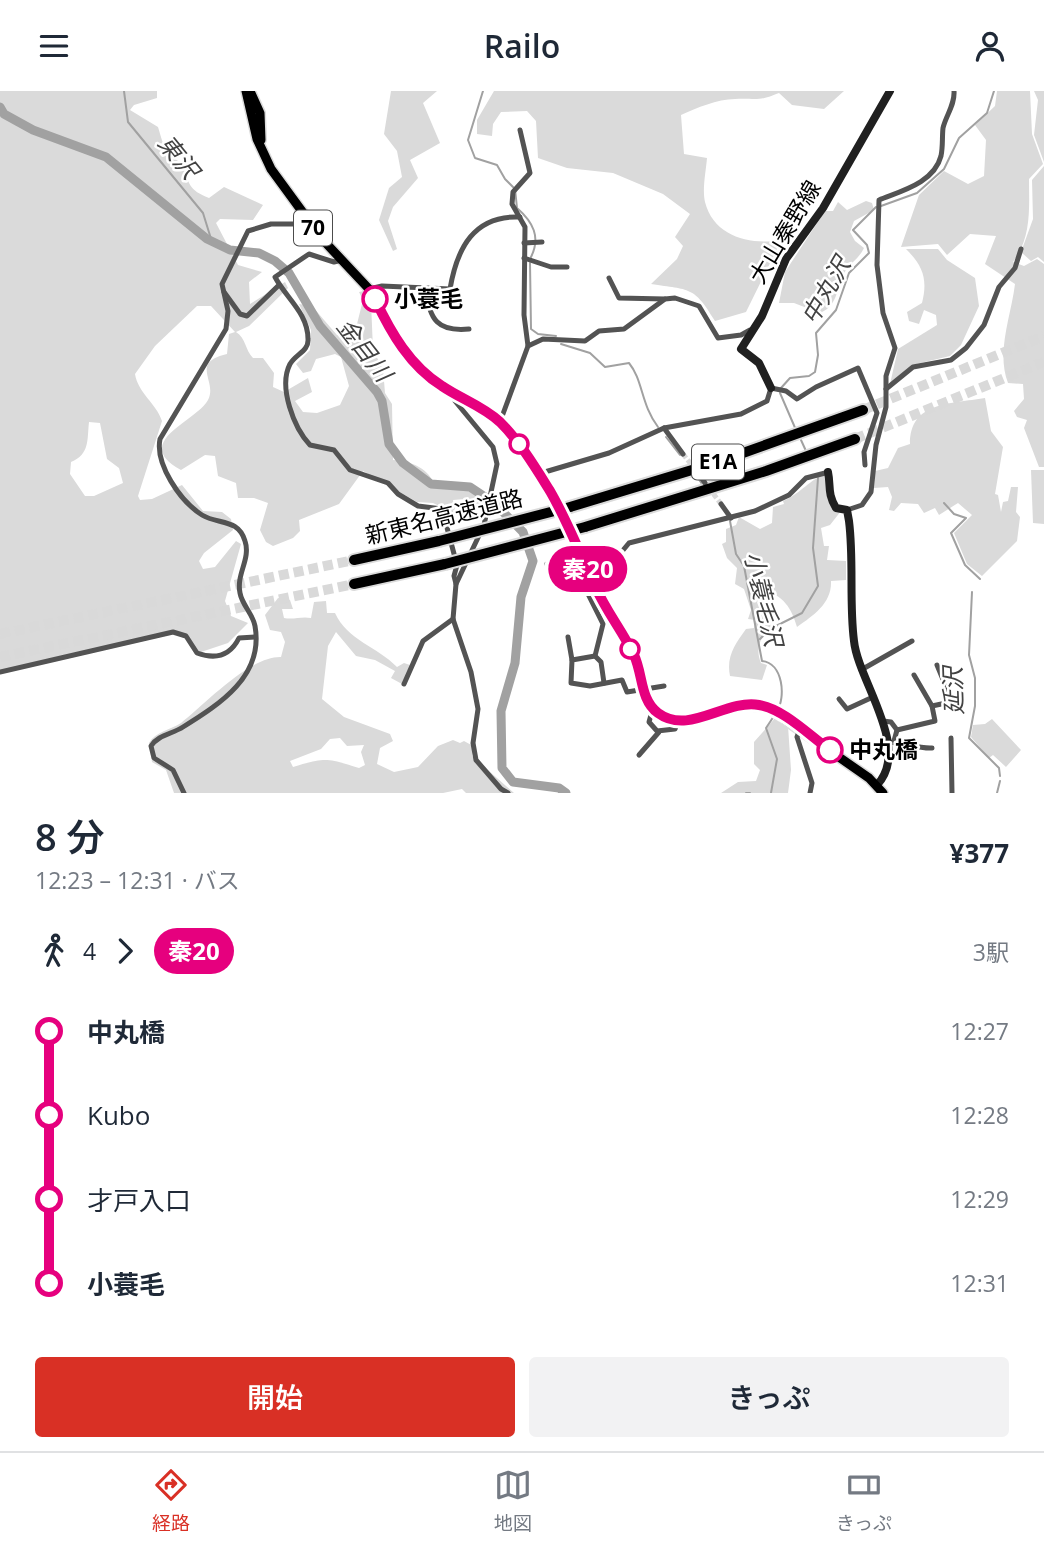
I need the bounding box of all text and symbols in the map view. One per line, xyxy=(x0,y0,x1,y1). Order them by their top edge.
text: Railo xyxy=(484,24,560,67)
icon: menu xyxy=(35,27,73,65)
icon: person xyxy=(971,27,1009,65)
water label: 東沢 xyxy=(151,127,209,187)
street label: 大山秦野線 xyxy=(741,174,827,289)
road number: 70 xyxy=(294,211,332,245)
water label: 中丸沢 xyxy=(792,248,858,330)
place label: 小蓑毛 xyxy=(394,282,463,314)
marker: 小蓑毛 xyxy=(362,286,388,312)
water label: 金目川 xyxy=(330,311,402,390)
unlabelled marker xyxy=(509,434,529,454)
road number: E1A xyxy=(692,445,744,479)
street label: 新東名高速道路 xyxy=(362,481,526,551)
line badge: 秦20 xyxy=(548,546,628,592)
water label: 小蓑毛沢 xyxy=(738,548,792,652)
text: 秦20 xyxy=(562,552,614,585)
unlabelled marker xyxy=(620,639,640,659)
water label: 延沢 xyxy=(935,663,970,716)
place label: 中丸橋 xyxy=(849,733,918,765)
marker: 中丸橋 xyxy=(817,737,843,763)
text: 8 分 xyxy=(35,810,105,862)
text: ¥377 xyxy=(950,835,1009,871)
text: 12:23 – 12:31 · バス xyxy=(35,864,240,896)
icon: walk xyxy=(35,932,73,970)
icon: forward xyxy=(106,932,144,970)
text: 秦20 xyxy=(168,934,220,967)
text: 4 xyxy=(83,935,96,967)
text: 3駅 xyxy=(973,936,1009,968)
text: 中丸橋 xyxy=(87,1014,165,1050)
text: 12:27 xyxy=(950,1015,1009,1047)
text: Kubo xyxy=(87,1097,150,1133)
text: 12:28 xyxy=(950,1099,1009,1131)
text: 才戸入口 xyxy=(87,1182,191,1218)
text: 12:29 xyxy=(950,1183,1009,1215)
text: 小蓑毛 xyxy=(87,1266,165,1302)
text: 12:31 xyxy=(950,1267,1009,1299)
button: 開始 xyxy=(35,1357,515,1437)
button: きっぷ xyxy=(529,1357,1009,1437)
tab: 経路 xyxy=(152,1466,190,1536)
tab: 地図 xyxy=(494,1466,532,1536)
tab: きっぷ xyxy=(836,1466,892,1536)

